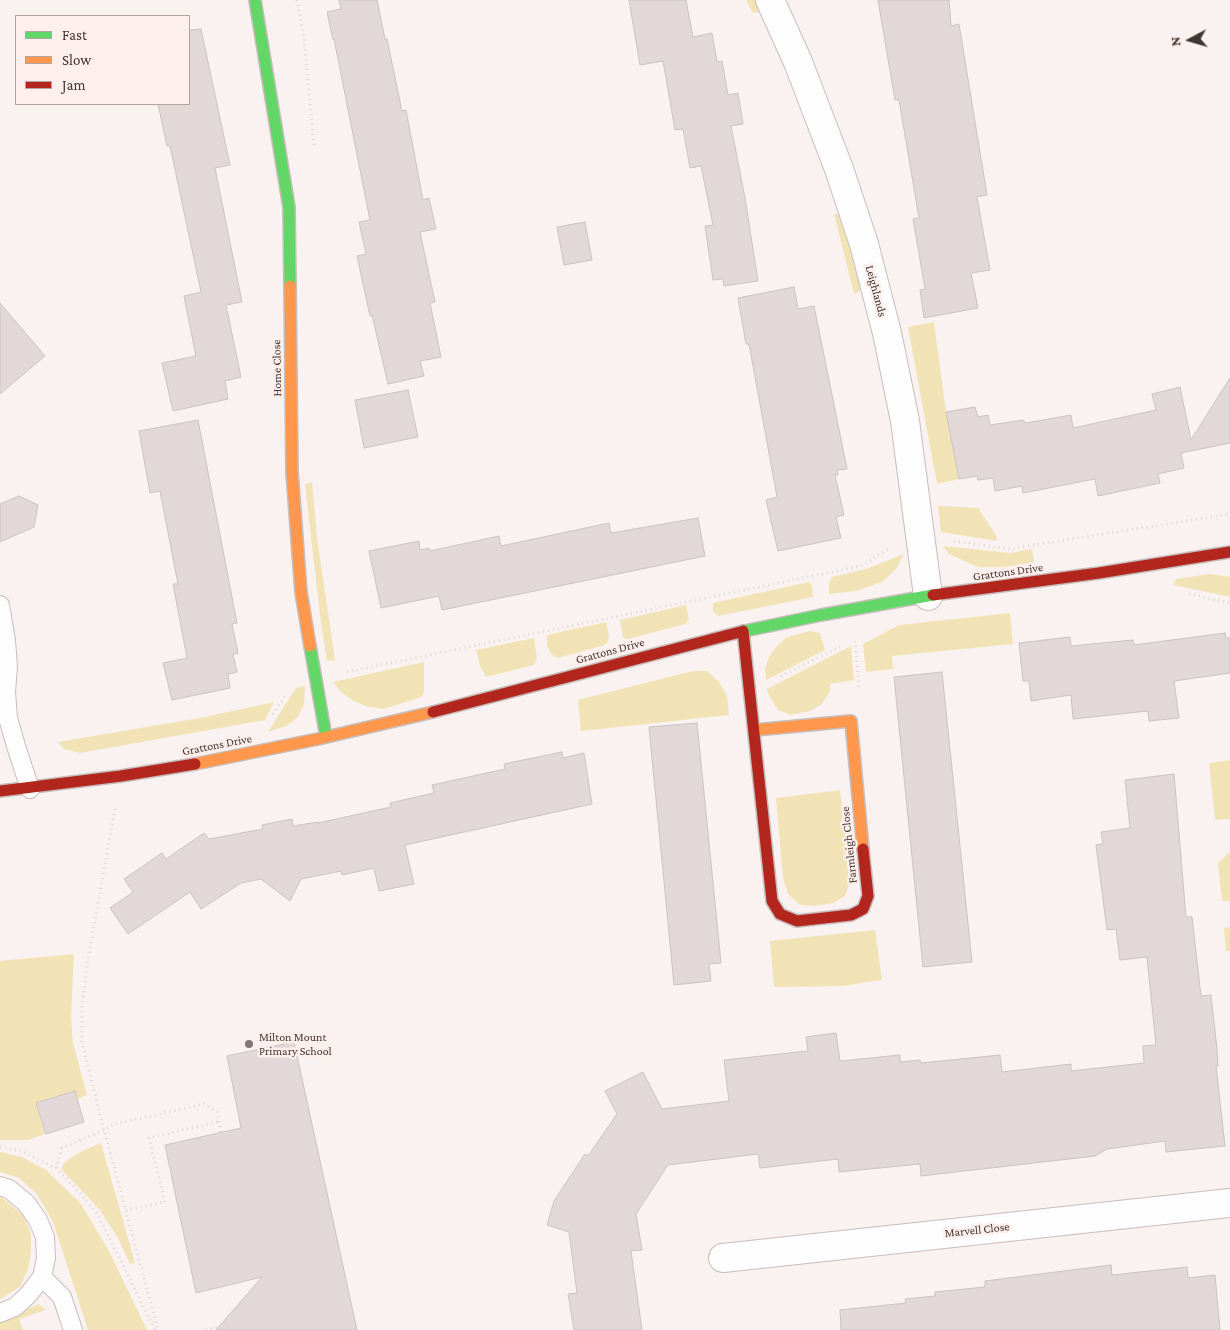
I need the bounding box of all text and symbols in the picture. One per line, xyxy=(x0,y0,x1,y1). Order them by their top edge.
legend xyxy=(15,15,190,105)
north arrow xyxy=(1165,15,1215,65)
text: Fast xyxy=(62,27,87,43)
text: N xyxy=(1167,36,1184,47)
text: Slow xyxy=(62,52,91,68)
text: Jam xyxy=(62,77,85,93)
street label: Leighlands xyxy=(862,264,890,318)
street label: Home Close xyxy=(269,339,285,397)
street label: Grattons Drive xyxy=(972,560,1044,584)
street label: Grattons Drive xyxy=(574,635,646,667)
street label: Grattons Drive xyxy=(181,731,253,759)
street label: Farmleigh Close xyxy=(838,806,860,884)
place label: Milton Mount Primary School xyxy=(259,1030,332,1058)
marker: Milton Mount Primary School xyxy=(243,1038,255,1050)
street label: Marvell Close xyxy=(944,1219,1010,1241)

